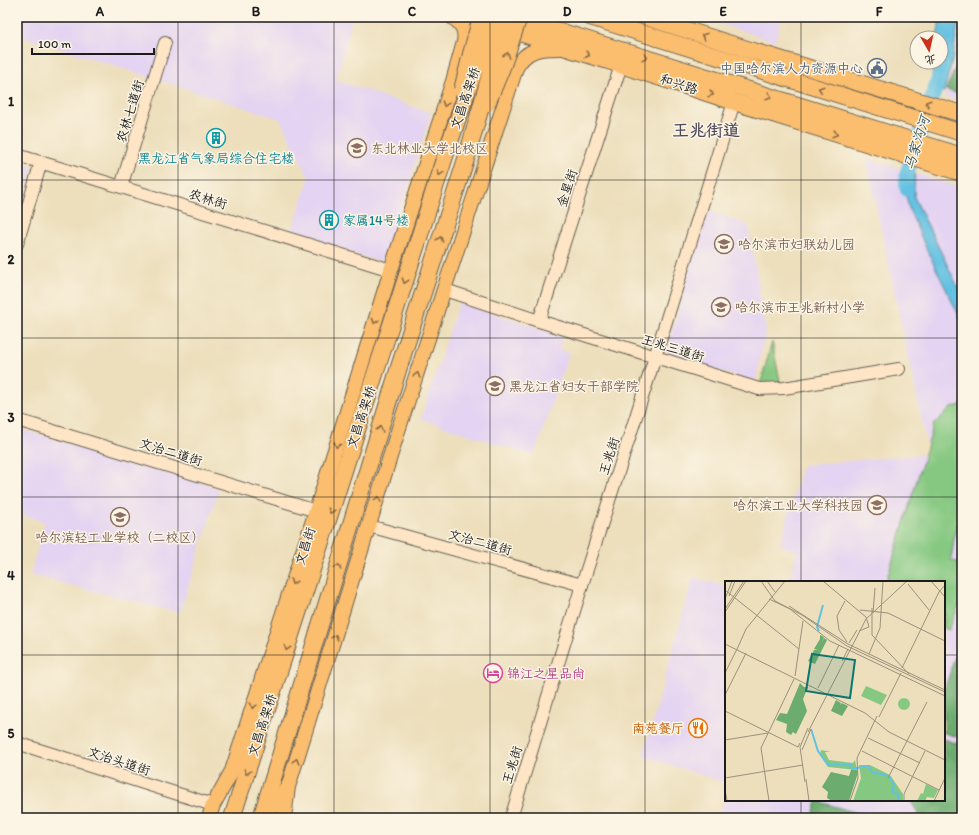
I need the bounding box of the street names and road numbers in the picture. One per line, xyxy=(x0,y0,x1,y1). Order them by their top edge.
street label: 文昌高架桥 xyxy=(447,65,483,131)
street label: 和兴路 xyxy=(658,71,700,97)
street label: 农林七道街 xyxy=(113,78,147,144)
street label: 金星街 xyxy=(554,167,580,209)
street label: 农林街 xyxy=(187,186,229,212)
street label: 王兆三道街 xyxy=(640,331,706,365)
street label: 文昌高架桥 xyxy=(344,384,378,450)
street label: 文治二道街 xyxy=(138,435,204,469)
street label: 王兆街 xyxy=(596,435,622,477)
street label: 文昌街 xyxy=(292,525,318,567)
street label: 文治二道街 xyxy=(447,526,513,558)
street label: 文昌高架桥 xyxy=(245,692,279,758)
street label: 文治头道街 xyxy=(86,744,152,778)
street label: 王兆街 xyxy=(499,744,525,786)

